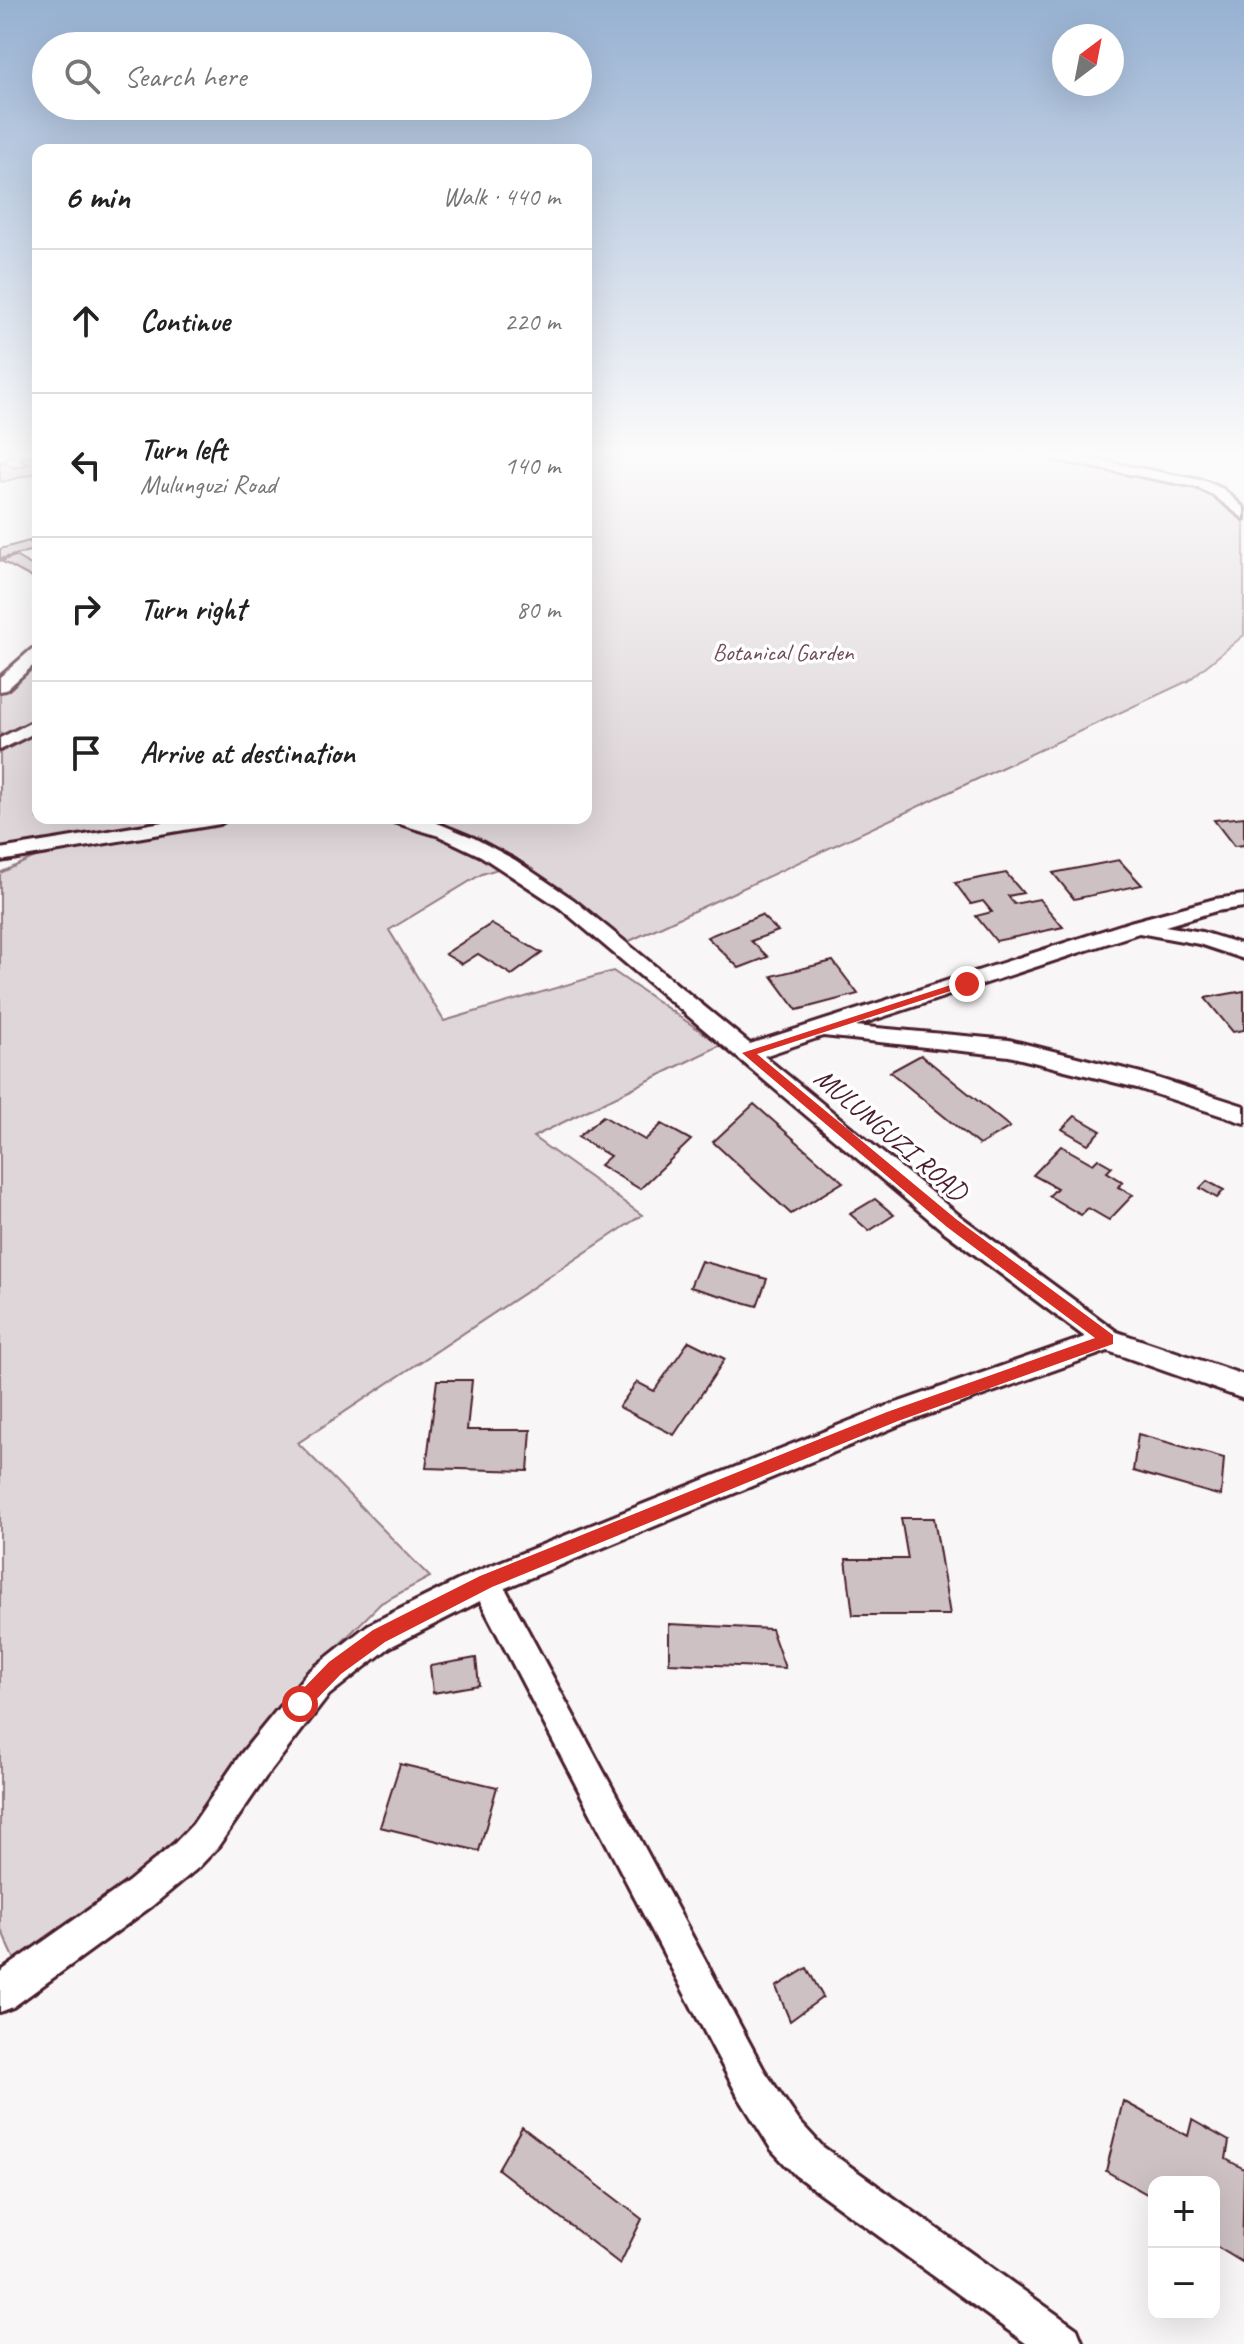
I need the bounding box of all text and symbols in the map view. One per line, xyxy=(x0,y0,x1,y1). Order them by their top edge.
north arrow xyxy=(1052,24,1124,96)
search box xyxy=(32,32,592,120)
icon: search xyxy=(60,54,104,98)
text: Search here xyxy=(124,57,246,95)
text: 6 min xyxy=(64,175,130,218)
text: Walk · 440 m xyxy=(443,180,560,213)
icon: ahead xyxy=(64,299,108,343)
text: Continue xyxy=(140,302,230,340)
text: 220 m xyxy=(504,305,560,338)
text: Turn left xyxy=(140,430,227,468)
icon: left xyxy=(64,443,108,487)
text: 140 m xyxy=(504,449,560,482)
text: Mulunguzi Road xyxy=(140,468,276,501)
icon: right xyxy=(64,587,108,631)
text: Turn right xyxy=(140,590,245,628)
text: 80 m xyxy=(516,593,560,626)
park label: Botanical Garden xyxy=(712,637,855,667)
icon: arrive xyxy=(64,731,108,775)
text: Arrive at destination xyxy=(140,734,355,772)
route end xyxy=(949,966,985,1002)
street label: MULUNGUZI ROAD xyxy=(807,1060,977,1210)
route start xyxy=(282,1686,318,1722)
map controls xyxy=(1148,2176,1220,2320)
button: + xyxy=(1148,2176,1220,2248)
button: − xyxy=(1148,2248,1220,2320)

